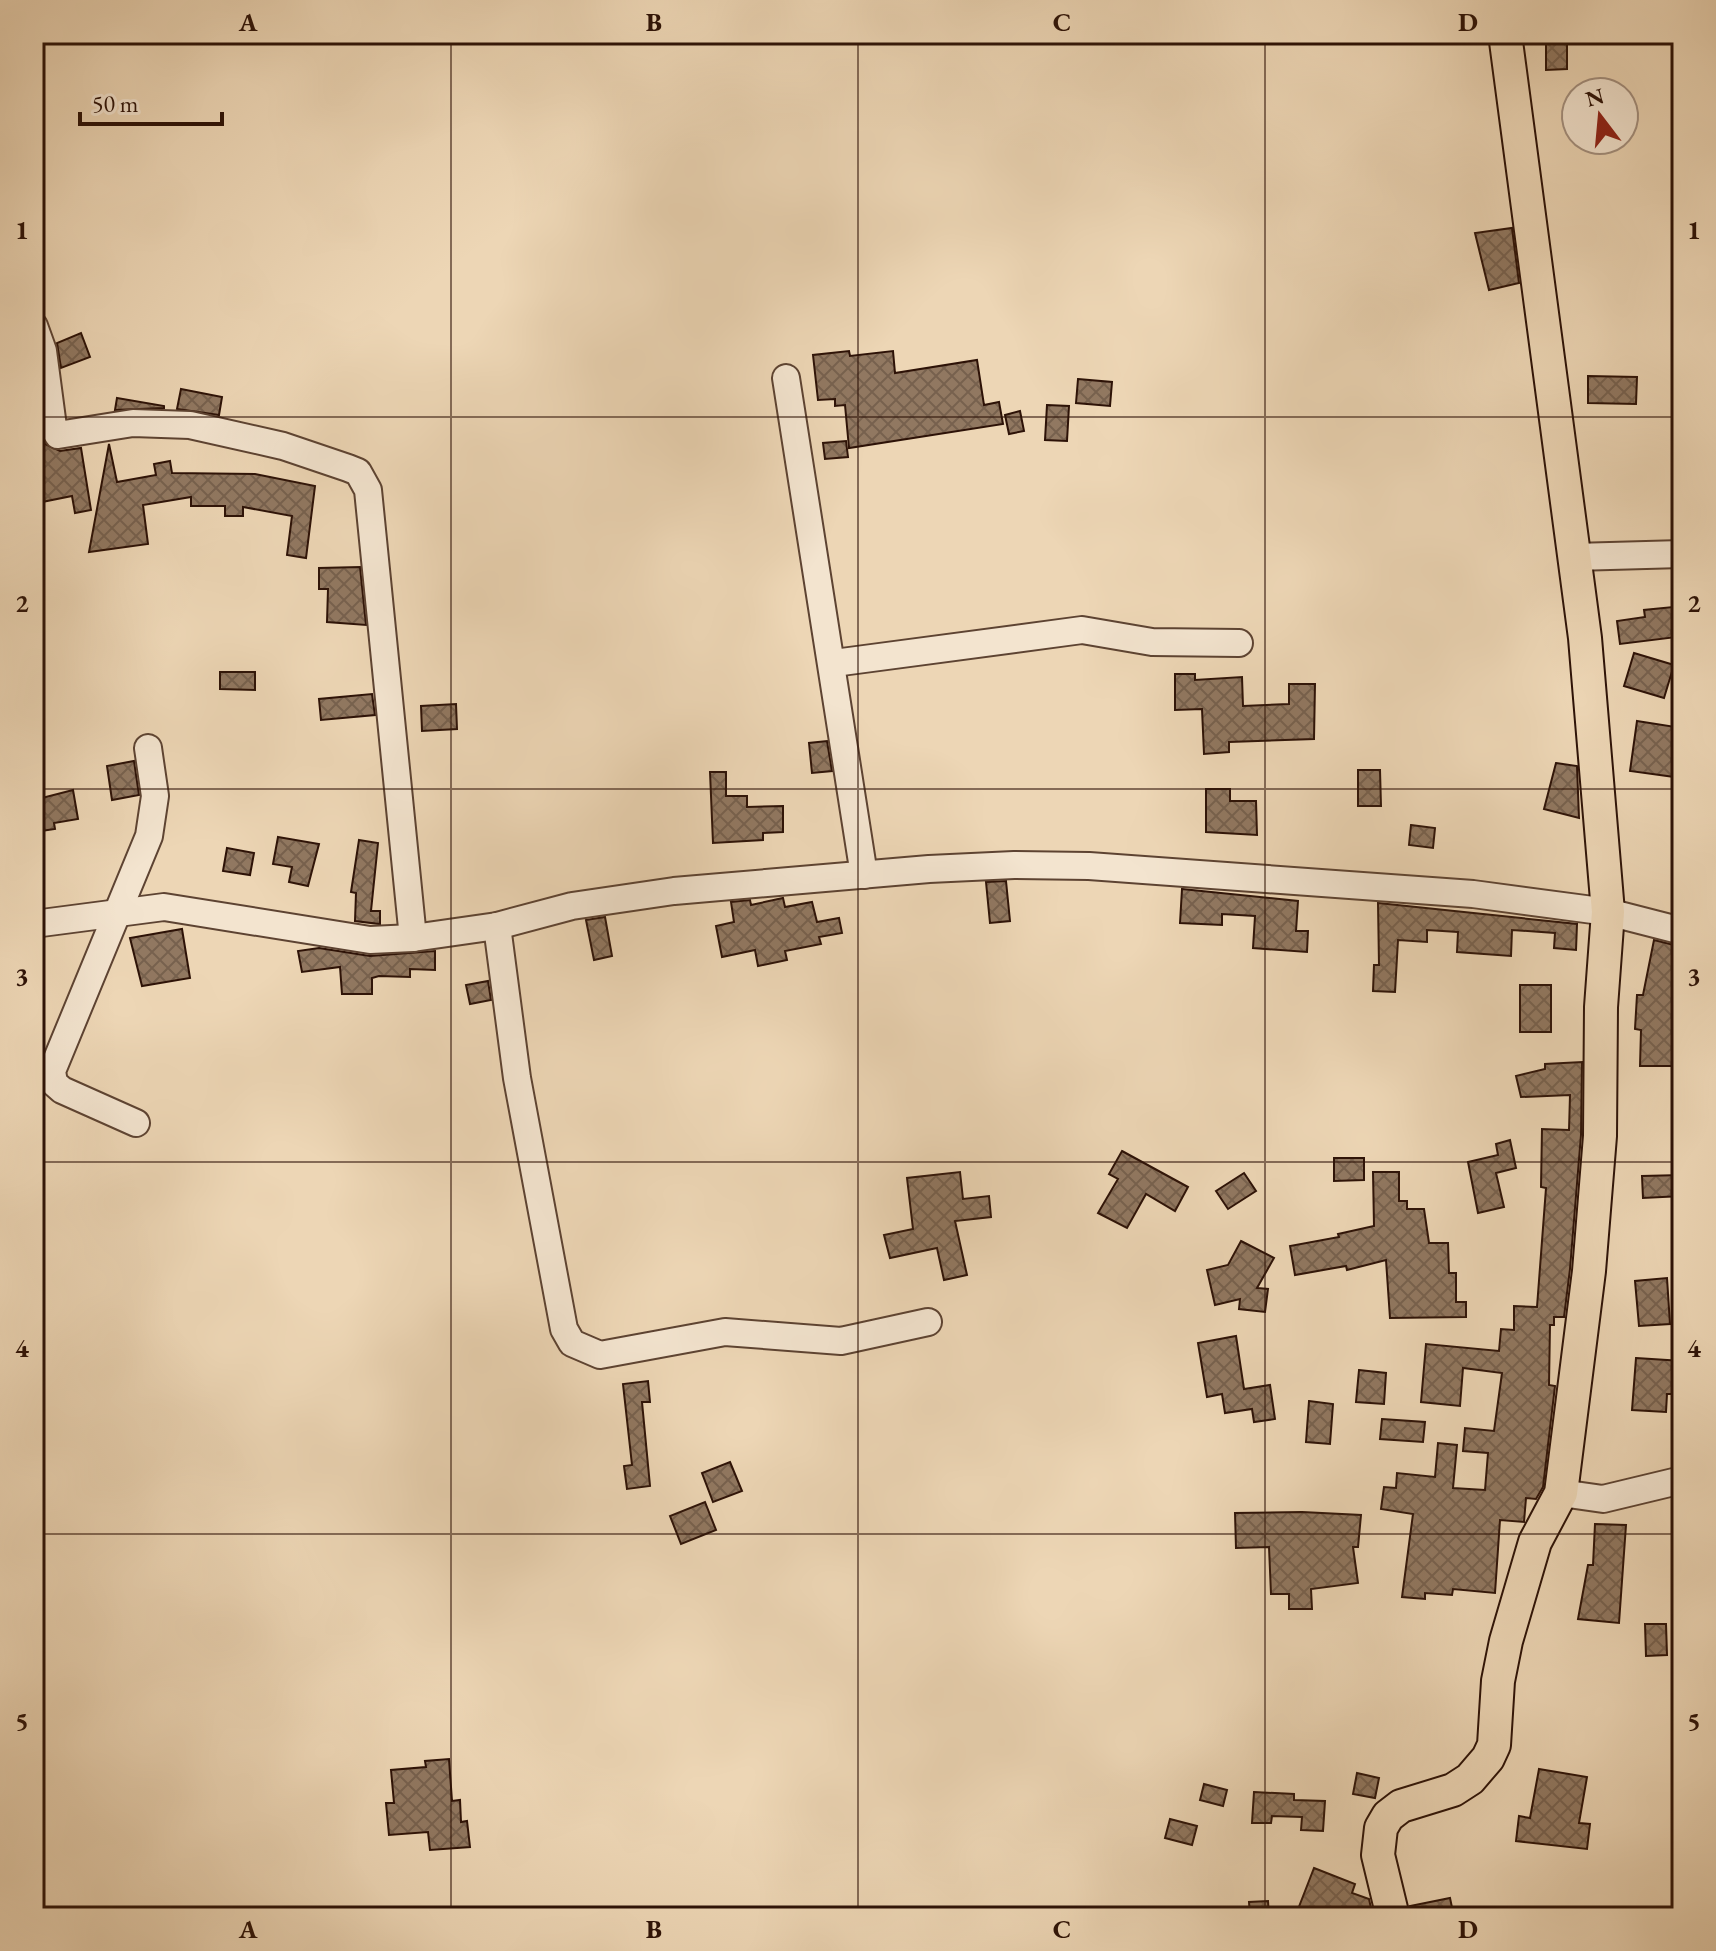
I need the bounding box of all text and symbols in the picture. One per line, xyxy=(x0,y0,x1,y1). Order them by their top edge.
text: A xyxy=(238,5,258,39)
text: B xyxy=(646,5,662,39)
text: C xyxy=(1053,5,1071,39)
text: D xyxy=(1458,5,1478,39)
scale bar xyxy=(80,76,222,126)
north arrow xyxy=(1560,76,1640,156)
text: N xyxy=(1582,81,1607,114)
text: 50 m xyxy=(92,88,139,119)
text: 1 xyxy=(15,213,29,247)
text: 1 xyxy=(1687,213,1701,247)
text: 2 xyxy=(15,586,29,620)
text: 2 xyxy=(1687,586,1701,620)
text: 3 xyxy=(15,959,29,993)
text: 3 xyxy=(1687,959,1701,993)
text: 4 xyxy=(15,1331,29,1365)
text: 4 xyxy=(1687,1331,1701,1365)
text: 5 xyxy=(15,1704,29,1738)
text: 5 xyxy=(1687,1704,1701,1738)
text: A xyxy=(238,1912,258,1946)
text: B xyxy=(646,1912,662,1946)
text: C xyxy=(1053,1912,1071,1946)
text: D xyxy=(1458,1912,1478,1946)

